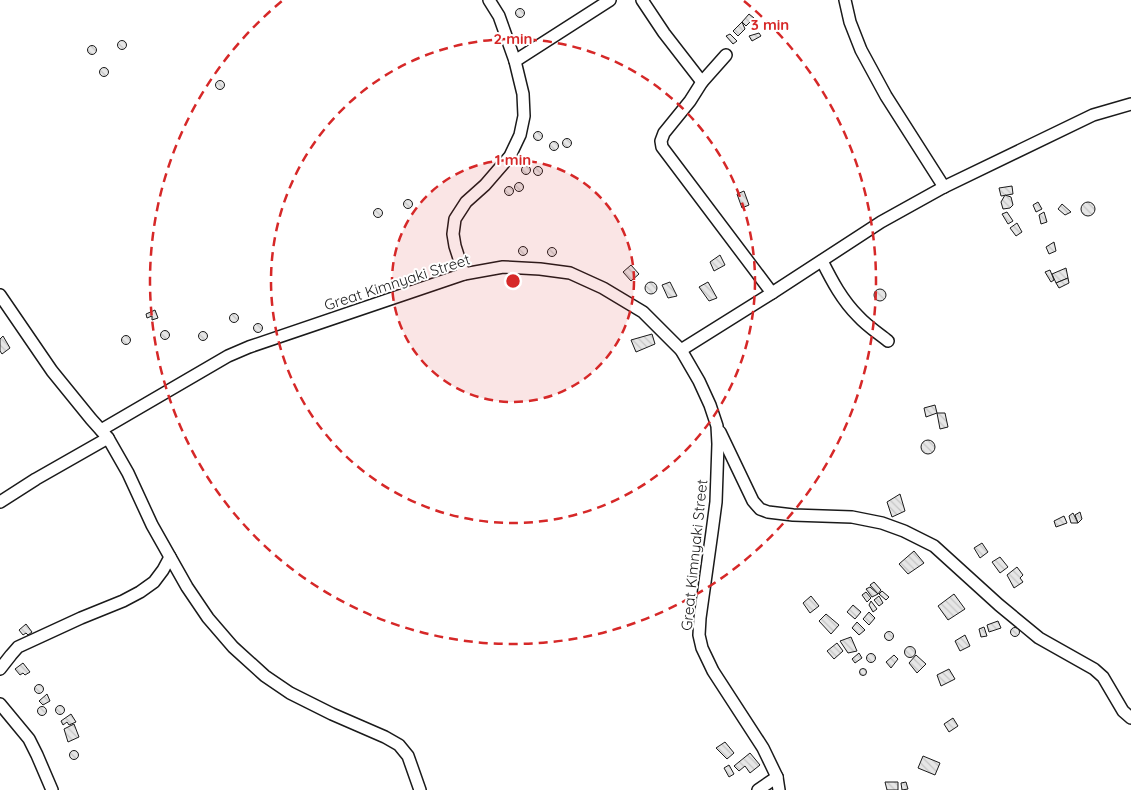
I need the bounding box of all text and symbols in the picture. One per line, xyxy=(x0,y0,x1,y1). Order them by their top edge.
text: 3 min xyxy=(751,15,789,34)
text: 2 min xyxy=(493,29,533,48)
text: 1 min xyxy=(495,150,531,169)
street label: Great Kimnyaki Street xyxy=(322,249,472,315)
centre of rings xyxy=(504,272,522,290)
street label: Great Kimnyaki Street xyxy=(677,478,711,632)

